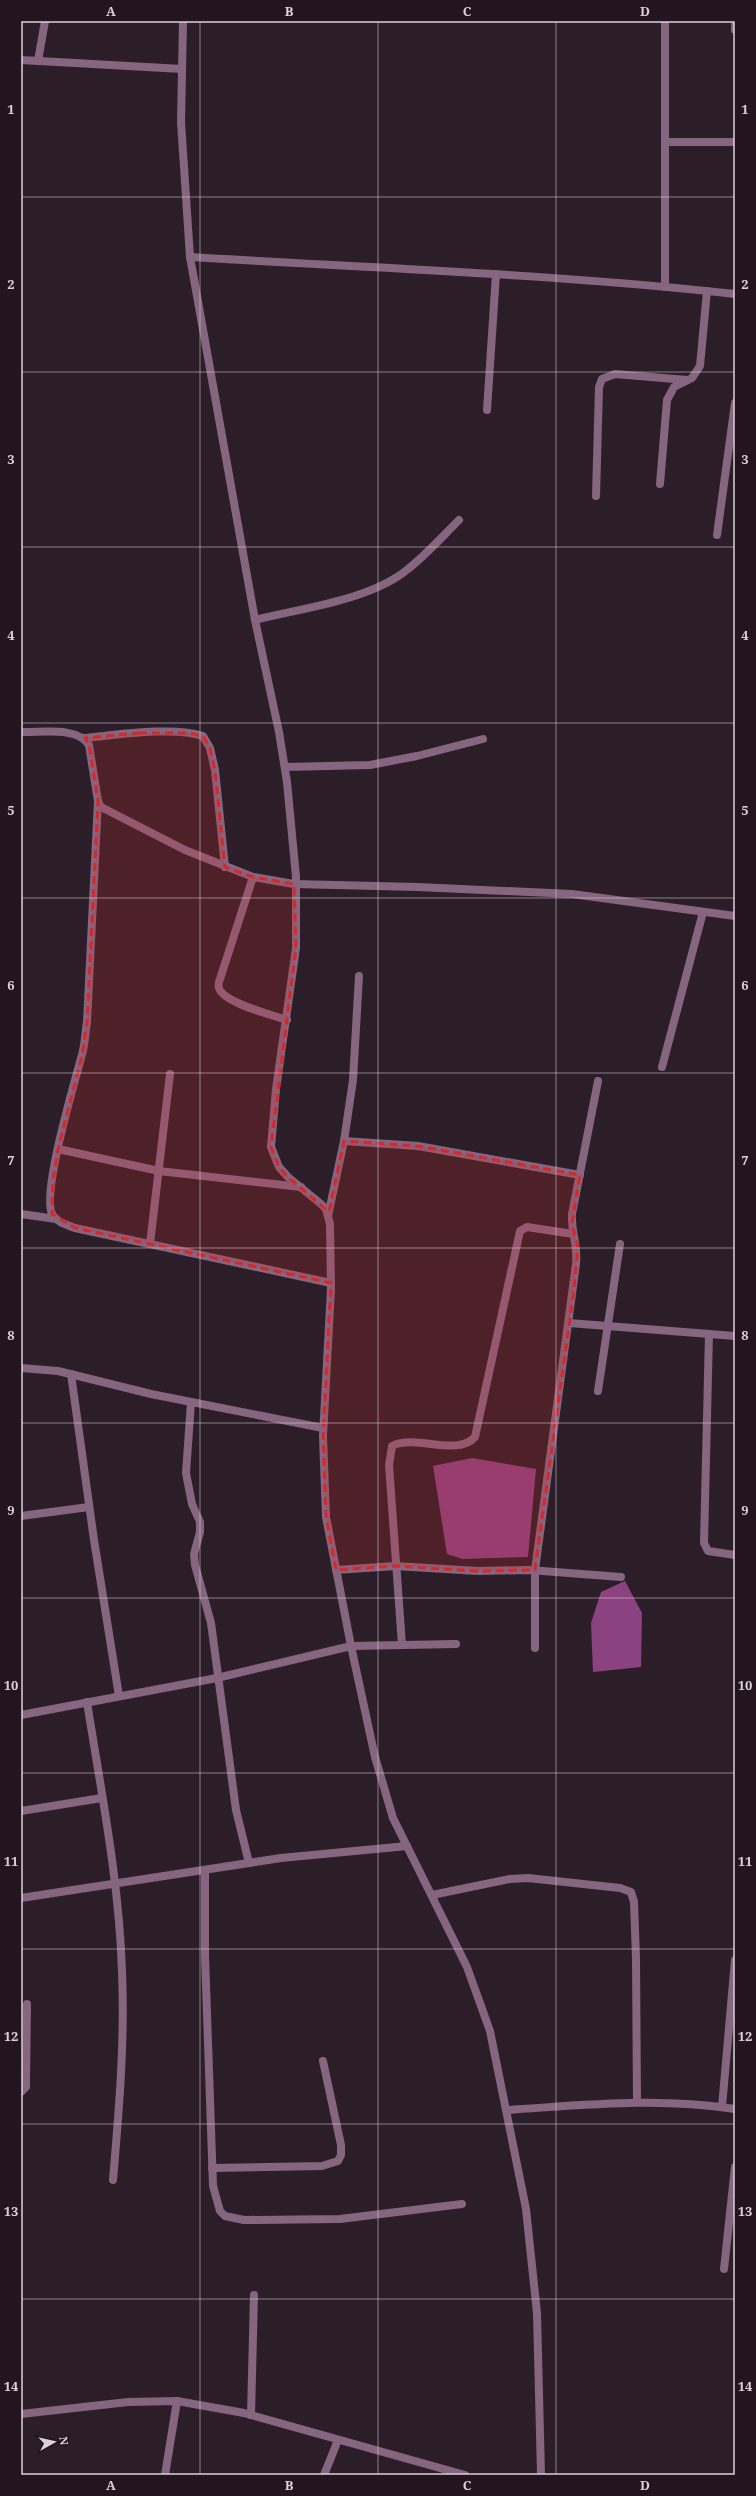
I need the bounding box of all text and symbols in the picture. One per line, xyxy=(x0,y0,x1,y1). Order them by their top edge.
text: A xyxy=(106,2,116,20)
text: B xyxy=(285,2,294,20)
text: C xyxy=(463,2,472,20)
text: D xyxy=(640,2,650,20)
text: 1 xyxy=(7,100,15,118)
text: 1 xyxy=(741,100,749,118)
text: 2 xyxy=(7,275,15,293)
text: 2 xyxy=(741,275,749,293)
text: 3 xyxy=(7,450,15,468)
text: 3 xyxy=(741,450,749,468)
text: 4 xyxy=(7,626,15,644)
text: 4 xyxy=(741,626,749,644)
text: 5 xyxy=(7,801,15,819)
text: 5 xyxy=(741,801,749,819)
text: 6 xyxy=(7,976,15,994)
text: 6 xyxy=(741,976,749,994)
text: 7 xyxy=(7,1151,15,1169)
text: 7 xyxy=(741,1151,749,1169)
text: 8 xyxy=(7,1326,15,1344)
text: 8 xyxy=(741,1326,749,1344)
text: 9 xyxy=(7,1501,15,1519)
text: 9 xyxy=(741,1501,749,1519)
text: 10 xyxy=(4,1676,18,1694)
text: 10 xyxy=(738,1676,752,1694)
text: 11 xyxy=(4,1852,18,1870)
text: 11 xyxy=(738,1852,752,1870)
text: 12 xyxy=(4,2027,18,2045)
text: 12 xyxy=(738,2027,752,2045)
text: 13 xyxy=(4,2202,18,2220)
text: 13 xyxy=(738,2202,752,2220)
text: 14 xyxy=(4,2377,19,2395)
text: 14 xyxy=(738,2377,753,2395)
north arrow xyxy=(34,2422,74,2462)
text: N xyxy=(56,2435,72,2446)
text: A xyxy=(106,2476,116,2494)
text: B xyxy=(285,2476,294,2494)
text: C xyxy=(463,2476,472,2494)
text: D xyxy=(640,2476,650,2494)

